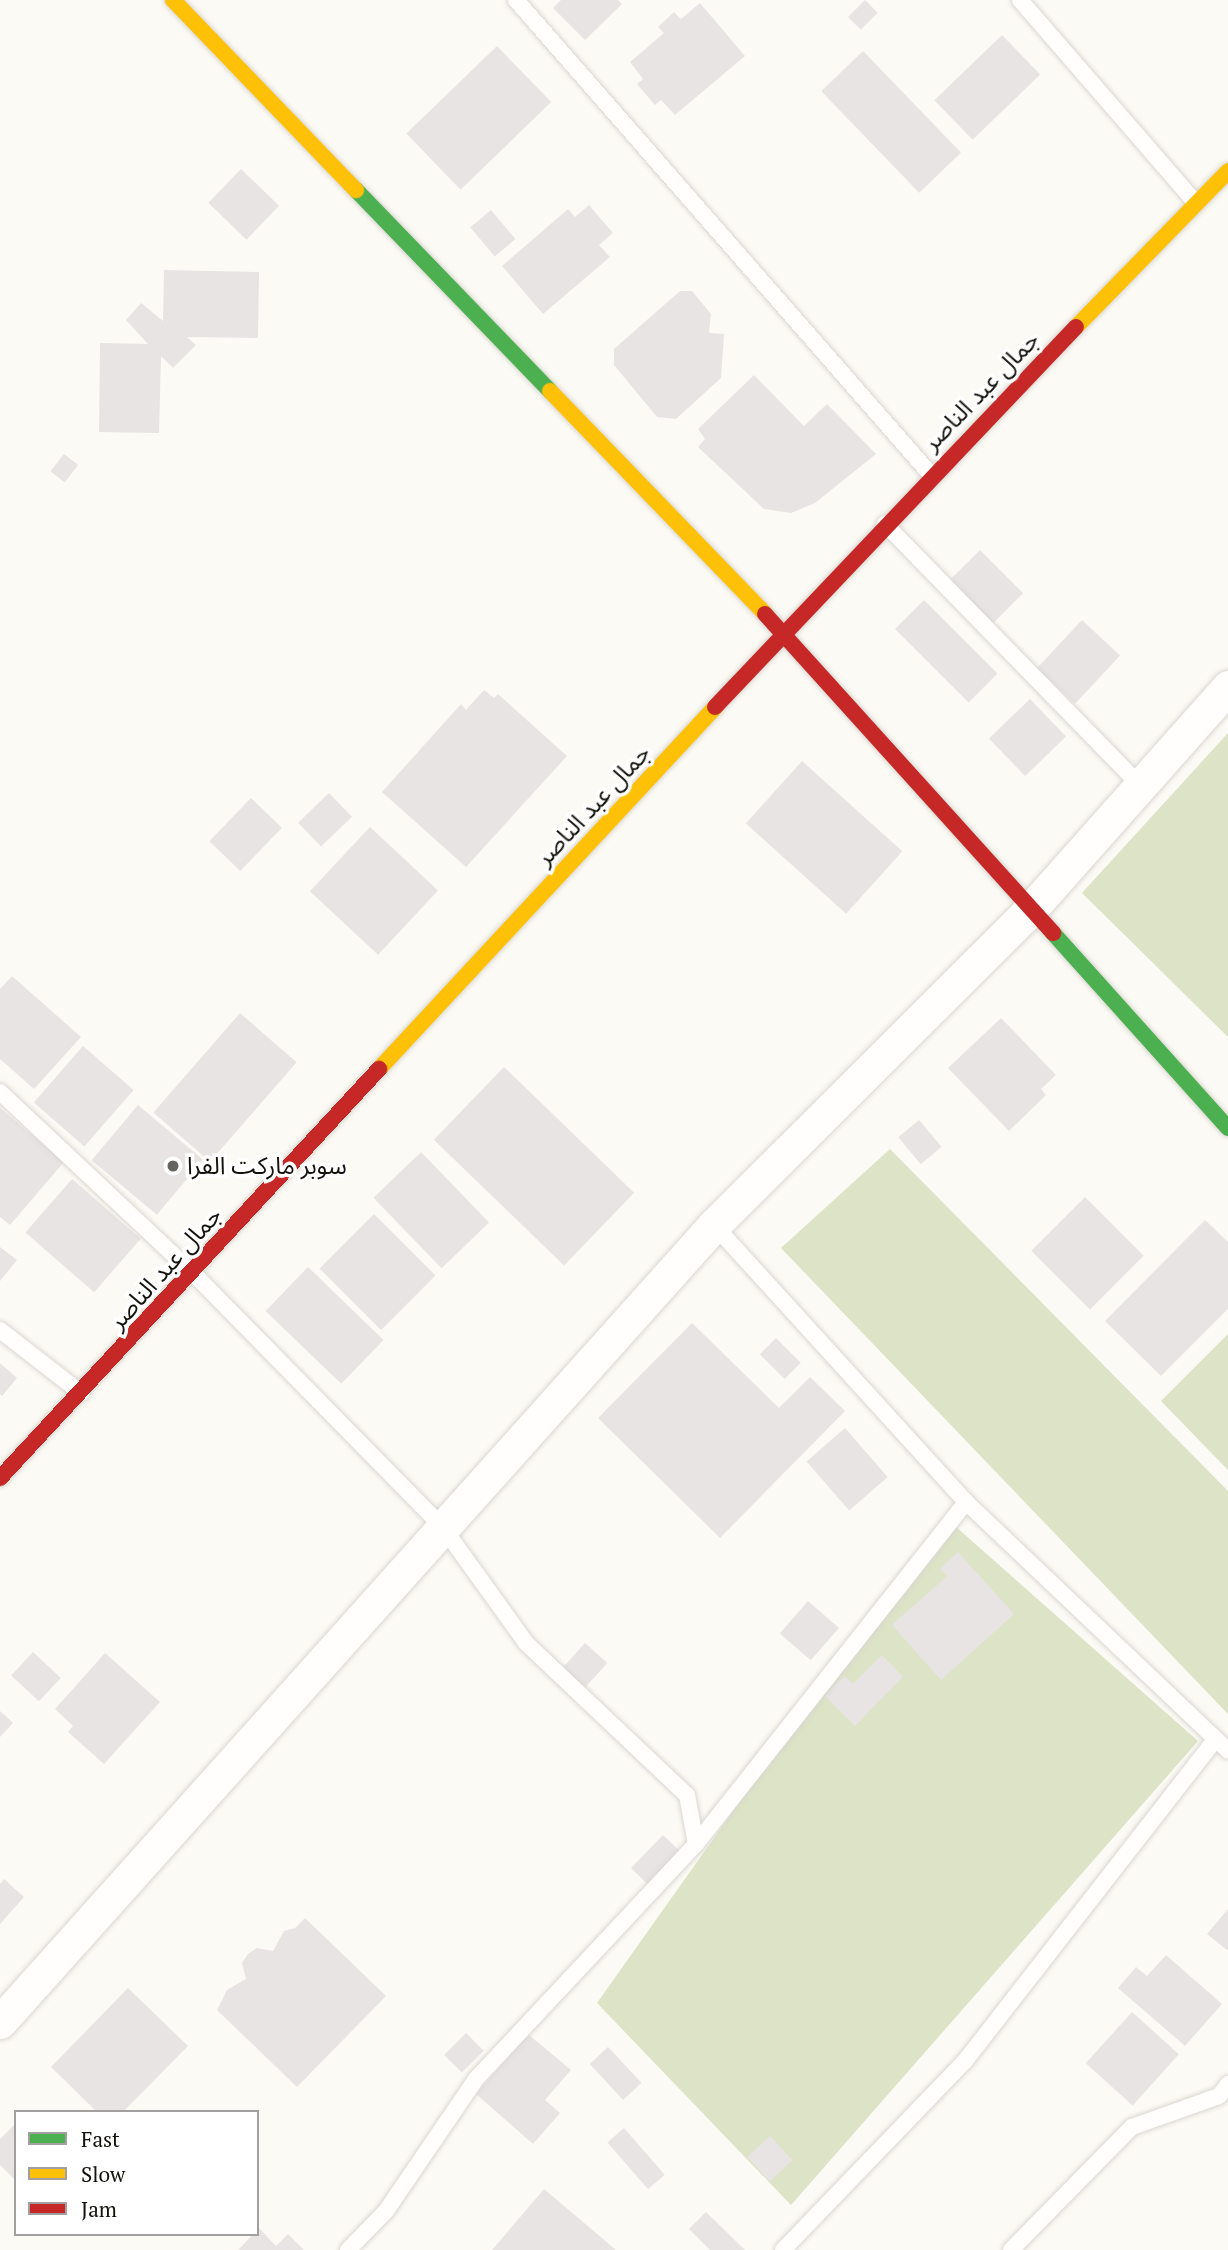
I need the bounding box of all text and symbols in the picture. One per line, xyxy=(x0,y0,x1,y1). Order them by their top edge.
street label: جمال عبد الناصر xyxy=(917,325,1045,457)
street label: جمال عبد الناصر xyxy=(530,739,656,871)
place label: سوبر ماركت الفرا xyxy=(187,1152,347,1180)
marker: سوبر ماركت الفرا xyxy=(165,1158,181,1174)
street label: جمال عبد الناصر xyxy=(103,1201,227,1335)
legend xyxy=(14,2110,259,2236)
text: Fast xyxy=(81,2125,120,2153)
text: Slow xyxy=(81,2160,125,2188)
text: Jam xyxy=(81,2195,117,2223)

